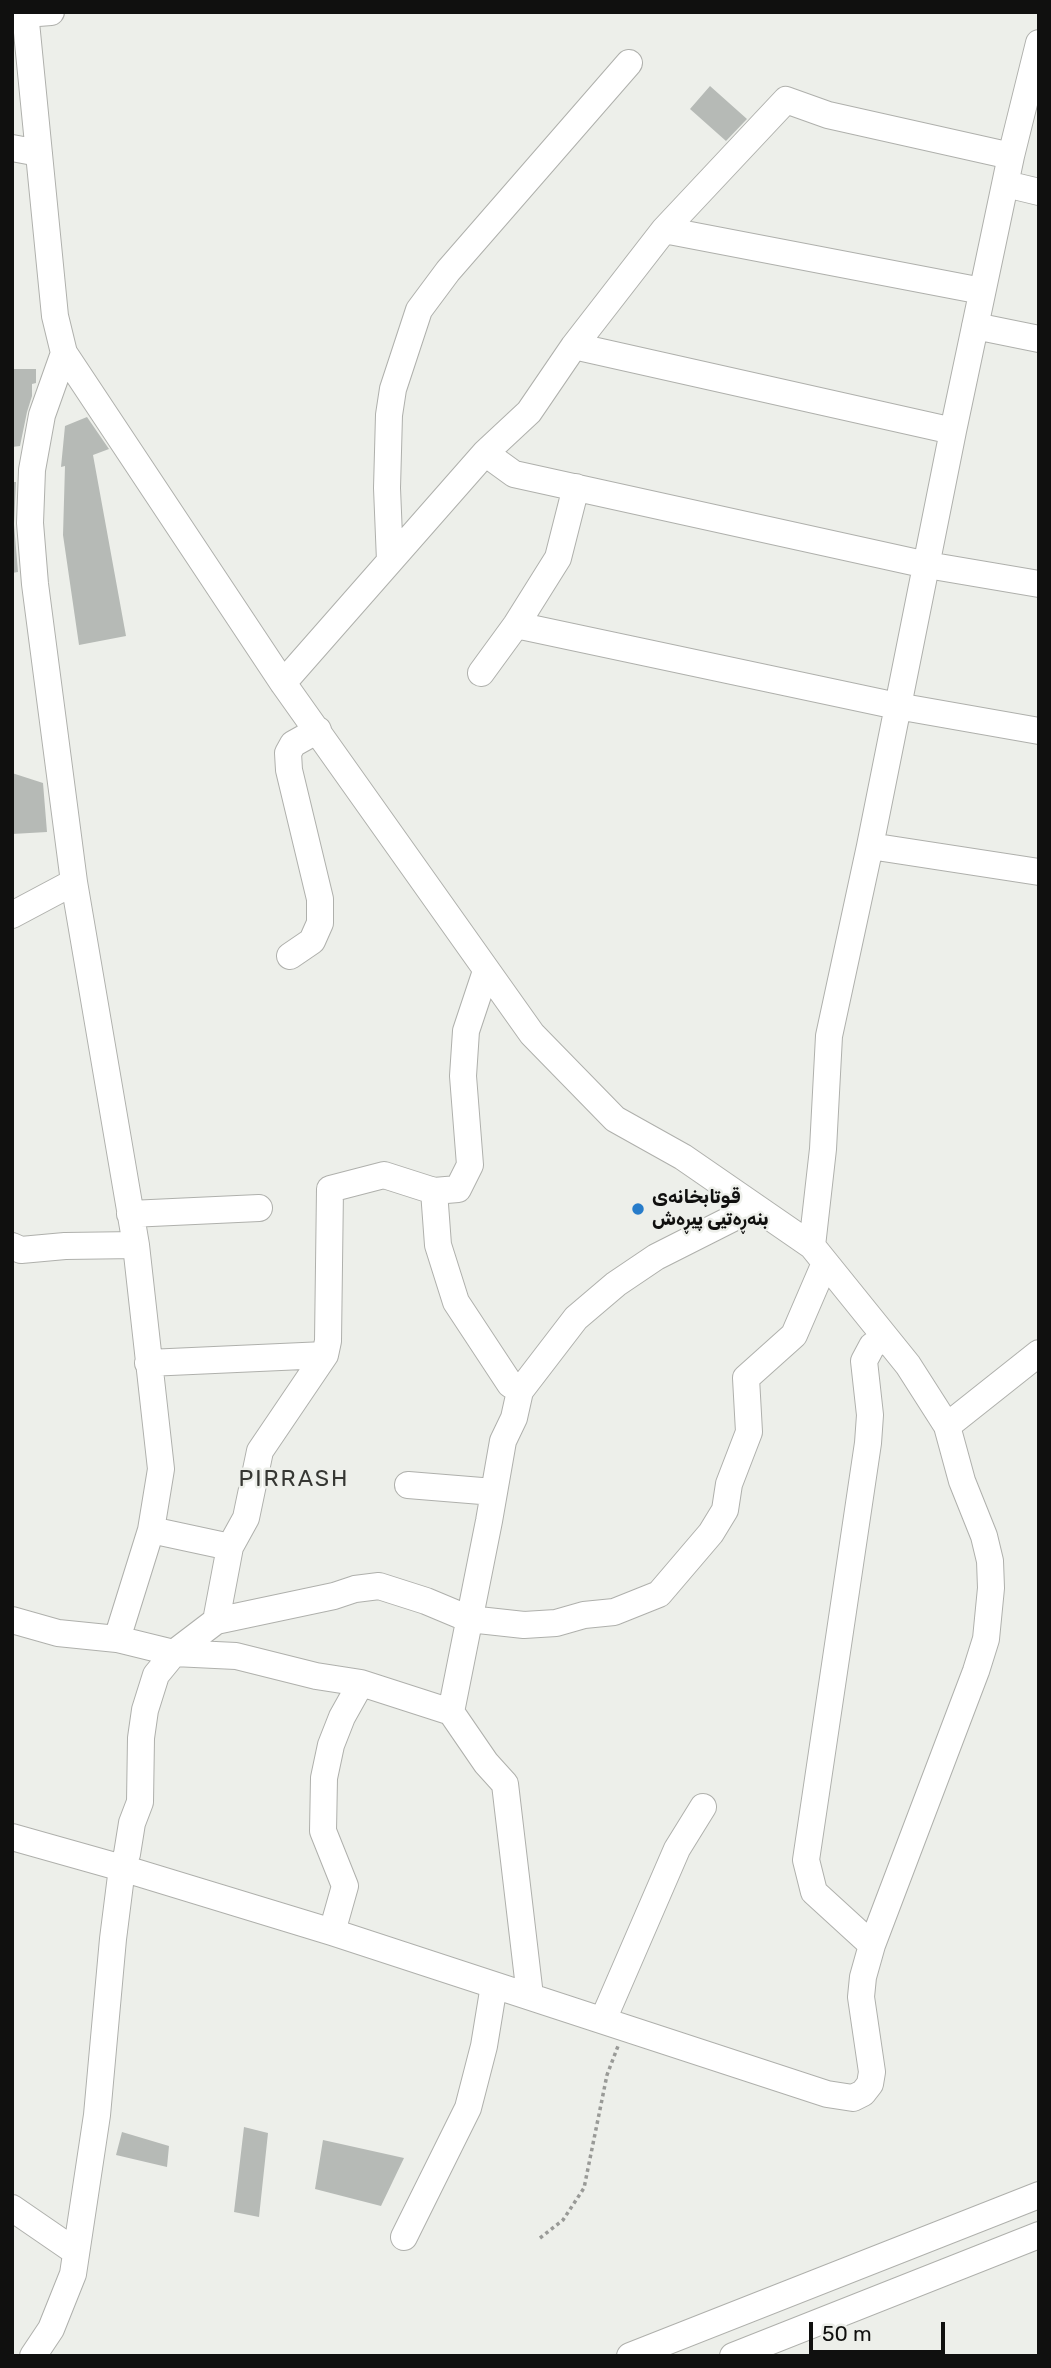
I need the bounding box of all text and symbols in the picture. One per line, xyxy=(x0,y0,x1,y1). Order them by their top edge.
place label: قوتابخانەی بنەڕەتیی پیڕەش xyxy=(652,1187,769,1231)
marker: قوتابخانەی بنەڕەتیی پیڕەش xyxy=(630,1201,646,1217)
district label: PIRRASH xyxy=(239,1465,349,1493)
scale bar xyxy=(813,2308,950,2352)
text: 50 m xyxy=(822,2321,872,2346)

